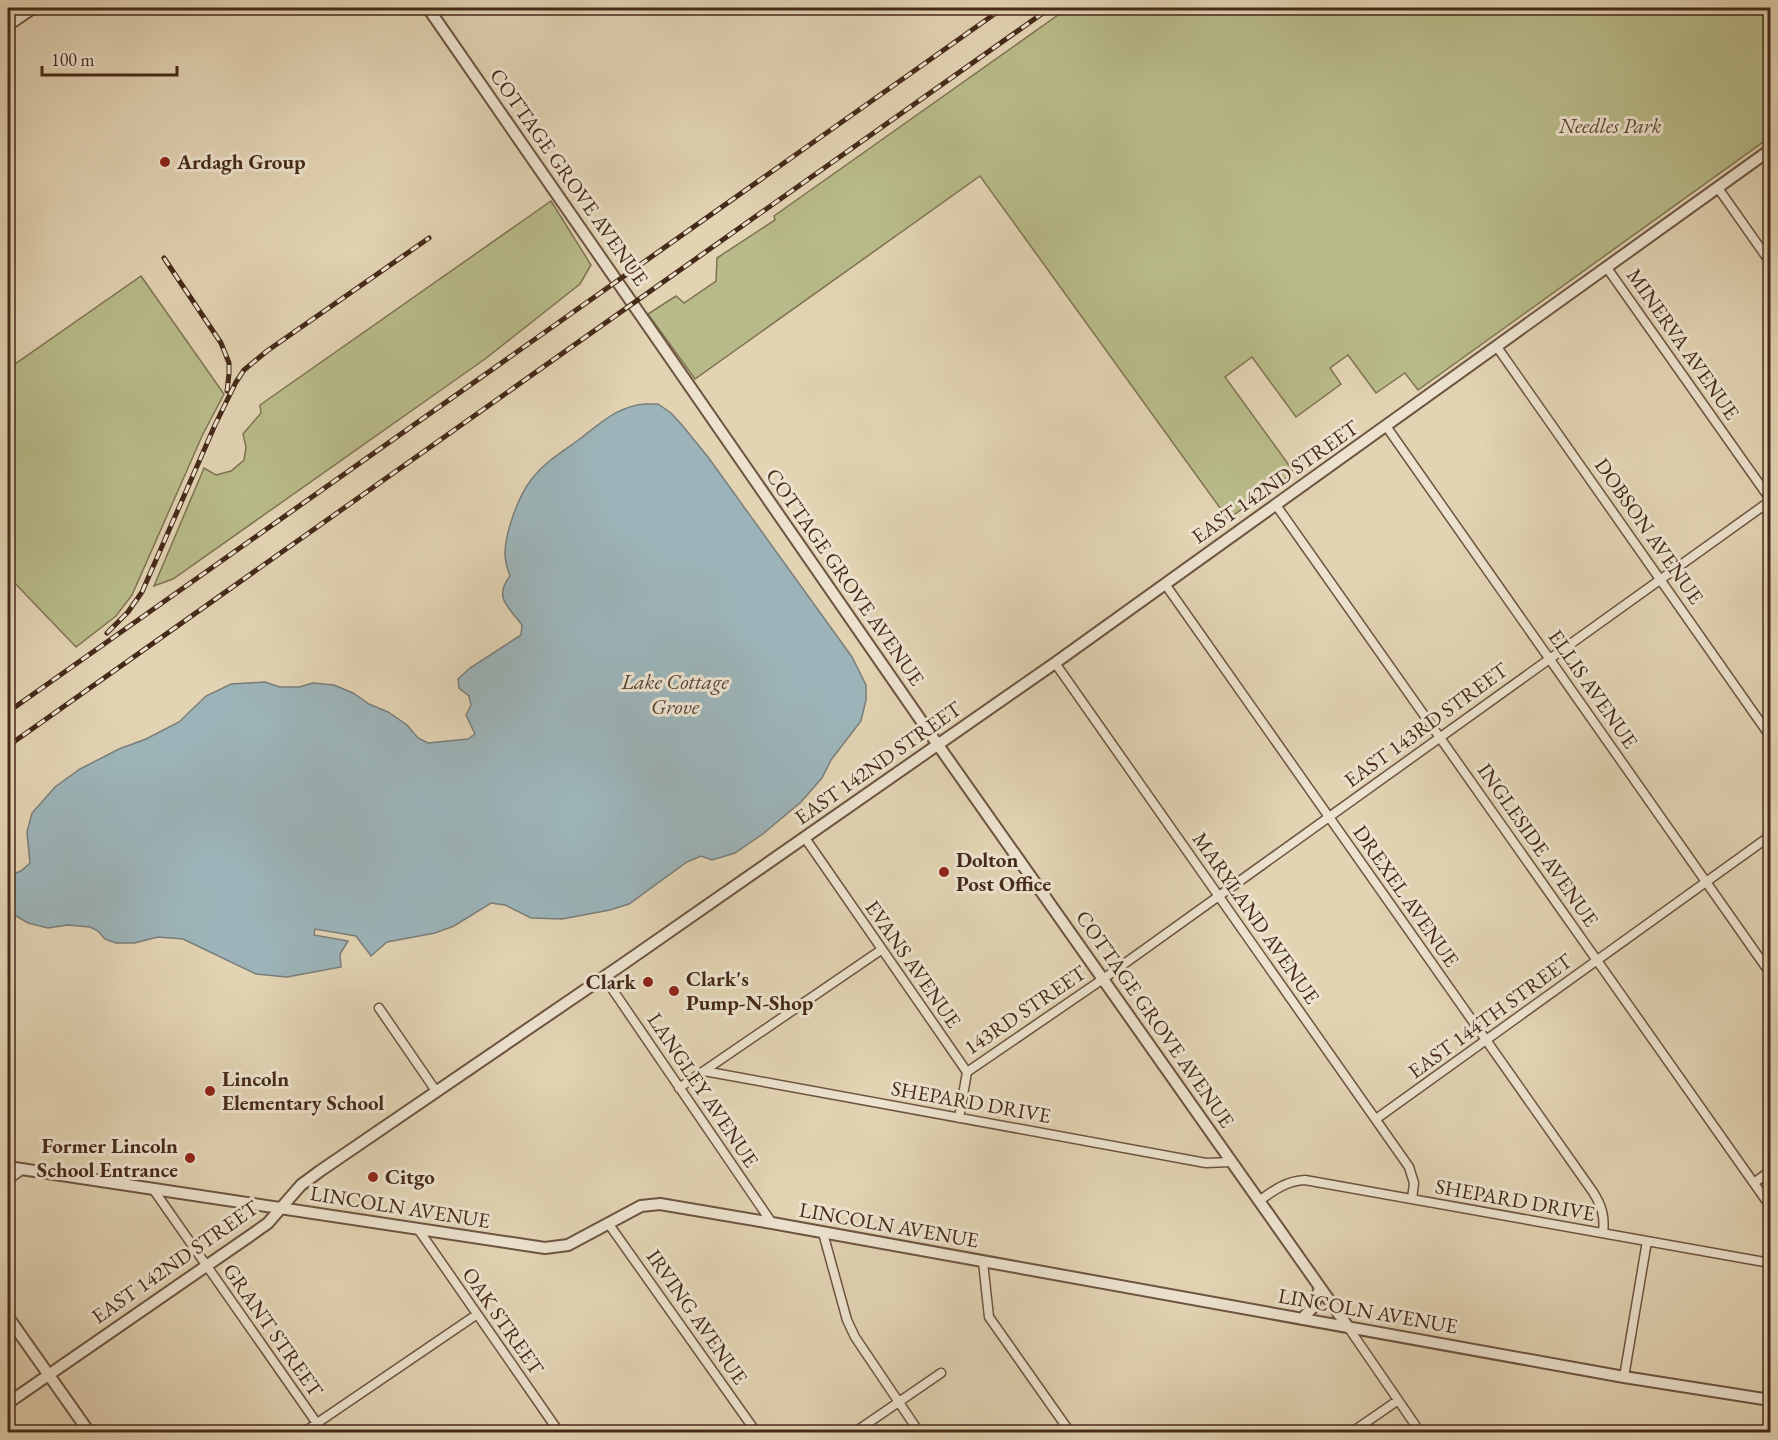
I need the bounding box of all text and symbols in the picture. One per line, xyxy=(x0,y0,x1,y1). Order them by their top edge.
scale bar xyxy=(42,39,177,77)
text: 100 m xyxy=(51,48,95,71)
street label: COTTAGE GROVE AVENUE xyxy=(484,63,655,291)
park label: Needles Park xyxy=(1558,112,1662,139)
place label: Ardagh Group xyxy=(176,148,306,175)
marker: Ardagh Group xyxy=(158,155,172,169)
street label: MINERVA AVENUE xyxy=(1621,263,1746,425)
street label: EAST 142ND STREET xyxy=(1186,413,1364,549)
street label: DOBSON AVENUE xyxy=(1589,452,1710,609)
street label: COTTAGE GROVE AVENUE xyxy=(760,463,931,691)
street label: ELLIS AVENUE xyxy=(1542,624,1644,754)
street label: EAST 143RD STREET xyxy=(1338,655,1514,793)
water label: Lake Cottage Grove xyxy=(620,667,729,721)
street label: EAST 142ND STREET xyxy=(789,694,967,830)
street label: INGLESIDE AVENUE xyxy=(1472,758,1605,932)
street label: DREXEL AVENUE xyxy=(1347,819,1466,972)
street label: MARYLAND AVENUE xyxy=(1187,826,1326,1009)
place label: Dolton Post Office xyxy=(956,846,1051,897)
marker: Dolton Post Office xyxy=(937,865,951,879)
street label: EVANS AVENUE xyxy=(859,895,968,1033)
street label: COTTAGE GROVE AVENUE xyxy=(1070,905,1241,1133)
street label: EAST 144TH STREET xyxy=(1402,946,1578,1084)
street label: 143RD STREET xyxy=(958,958,1092,1060)
place label: Clark's Pump-N-Shop xyxy=(686,965,814,1016)
place label: Clark xyxy=(586,968,637,995)
marker: Clark xyxy=(641,975,655,989)
marker: Clark's Pump-N-Shop xyxy=(667,984,681,998)
street label: LANGLEY AVENUE xyxy=(642,1007,765,1172)
place label: Lincoln Elementary School xyxy=(222,1065,384,1116)
street label: SHEPARD DRIVE xyxy=(889,1074,1053,1129)
marker: Lincoln Elementary School xyxy=(203,1084,217,1098)
place label: Former Lincoln School Entrance xyxy=(37,1132,178,1183)
marker: Former Lincoln School Entrance xyxy=(183,1151,197,1165)
place label: Citgo xyxy=(385,1163,435,1190)
marker: Citgo xyxy=(366,1170,380,1184)
street label: SHEPARD DRIVE xyxy=(1433,1172,1597,1227)
street label: LINCOLN AVENUE xyxy=(308,1179,492,1234)
street label: EAST 142ND STREET xyxy=(86,1193,264,1329)
street label: LINCOLN AVENUE xyxy=(797,1195,981,1254)
street label: IRVING AVENUE xyxy=(641,1244,754,1390)
street label: GRANT STREET xyxy=(217,1258,330,1403)
street label: OAK STREET xyxy=(457,1262,551,1380)
street label: LINCOLN AVENUE xyxy=(1276,1281,1460,1340)

